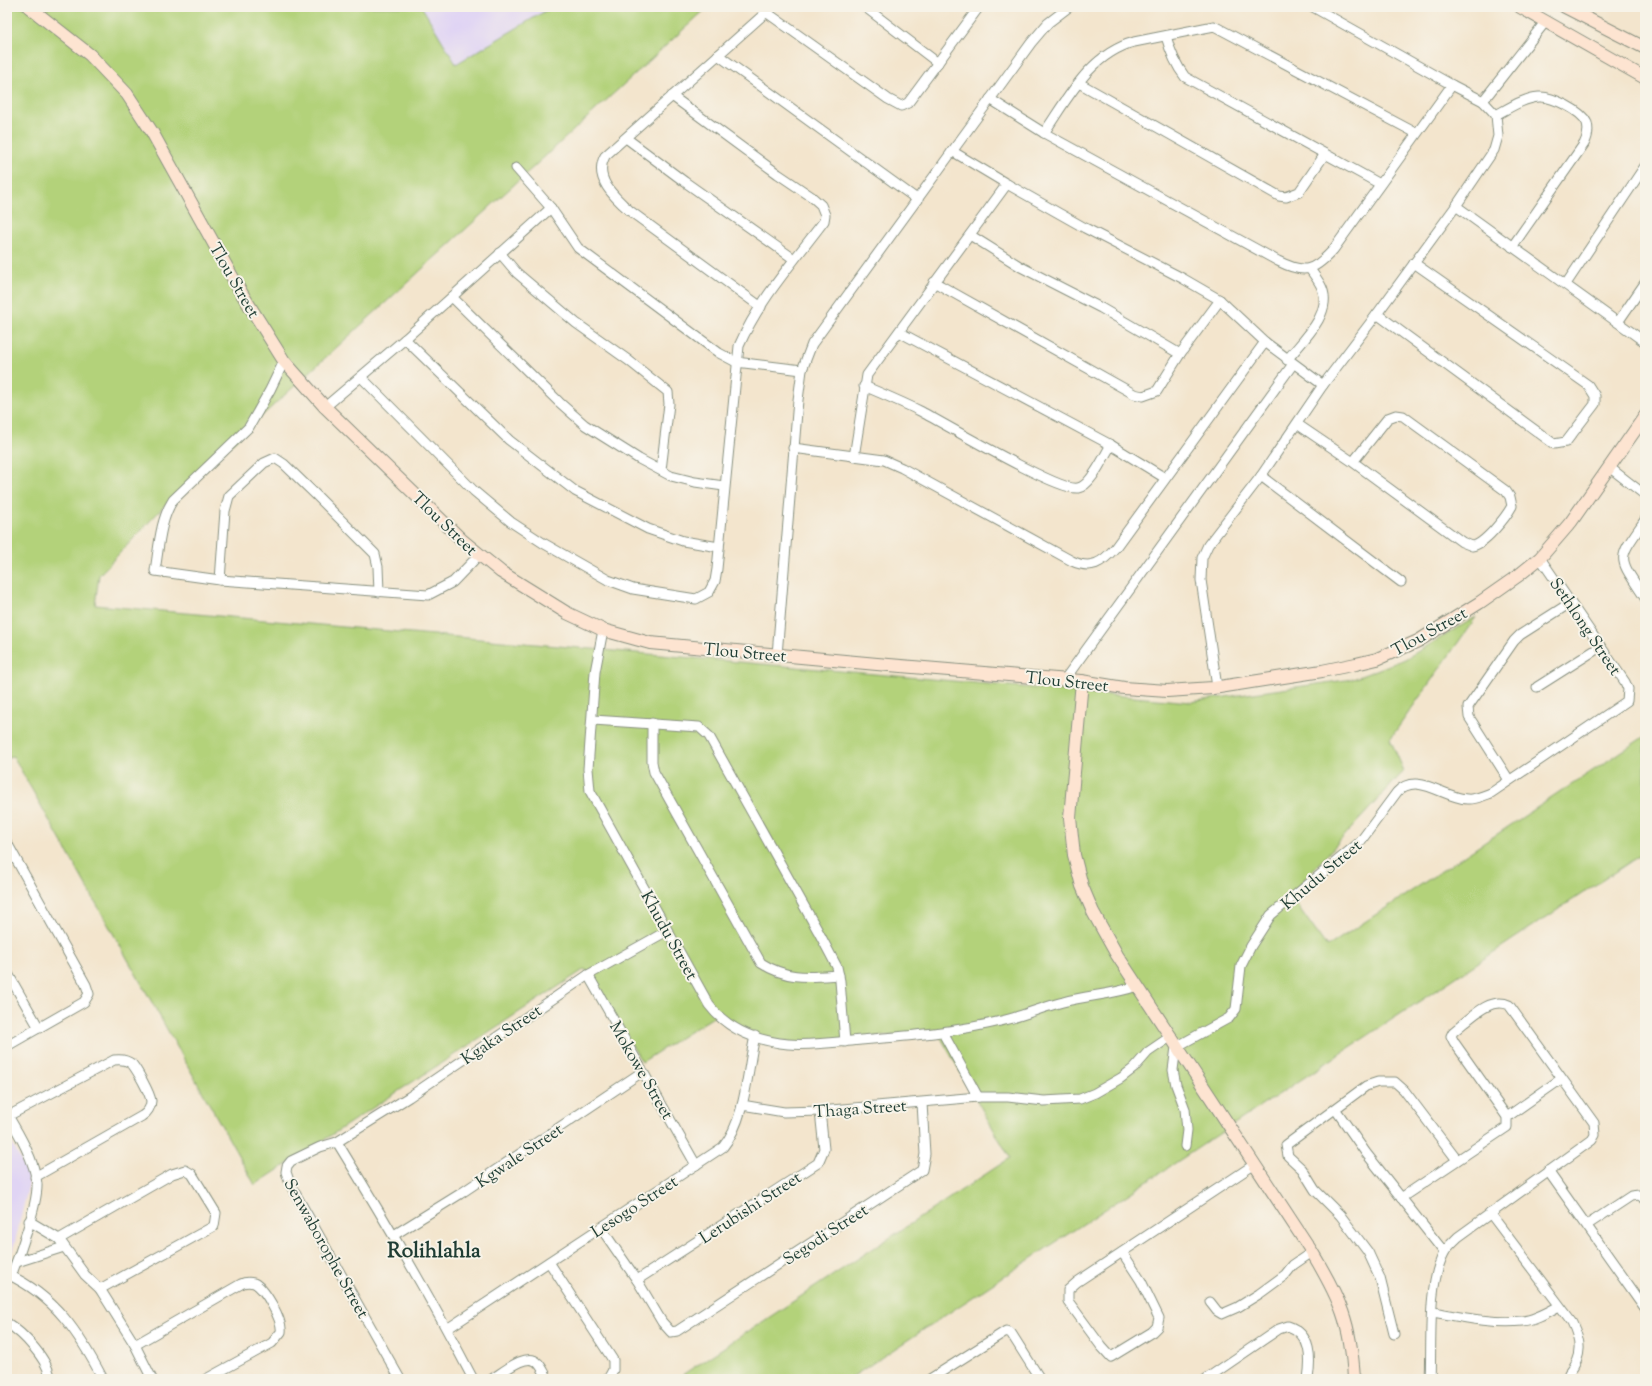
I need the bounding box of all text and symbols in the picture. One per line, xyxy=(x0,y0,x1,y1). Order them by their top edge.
street label: Tlou Street xyxy=(202,239,265,323)
street label: Tlou Street xyxy=(405,487,482,562)
street label: Sethlong Street xyxy=(1543,573,1626,681)
street label: Tlou Street xyxy=(1388,602,1472,663)
street label: Tlou Street xyxy=(702,638,787,670)
street label: Tlou Street xyxy=(1024,667,1110,699)
street label: Khudu Street xyxy=(1277,835,1368,916)
street label: Khudu Street xyxy=(634,887,703,985)
street label: Kgaka Street xyxy=(457,1000,547,1072)
street label: Mokowe Street xyxy=(602,1017,678,1125)
street label: Thaga Street xyxy=(813,1095,908,1125)
street label: Kgwale Street xyxy=(472,1118,569,1195)
street label: Lerubishi Street xyxy=(695,1167,807,1251)
street label: Lesogo Street xyxy=(587,1171,683,1245)
street label: Senwaborophe Street xyxy=(277,1175,374,1323)
street label: Segodi Street xyxy=(779,1199,874,1272)
district label: Rolihlahla xyxy=(387,1237,481,1267)

